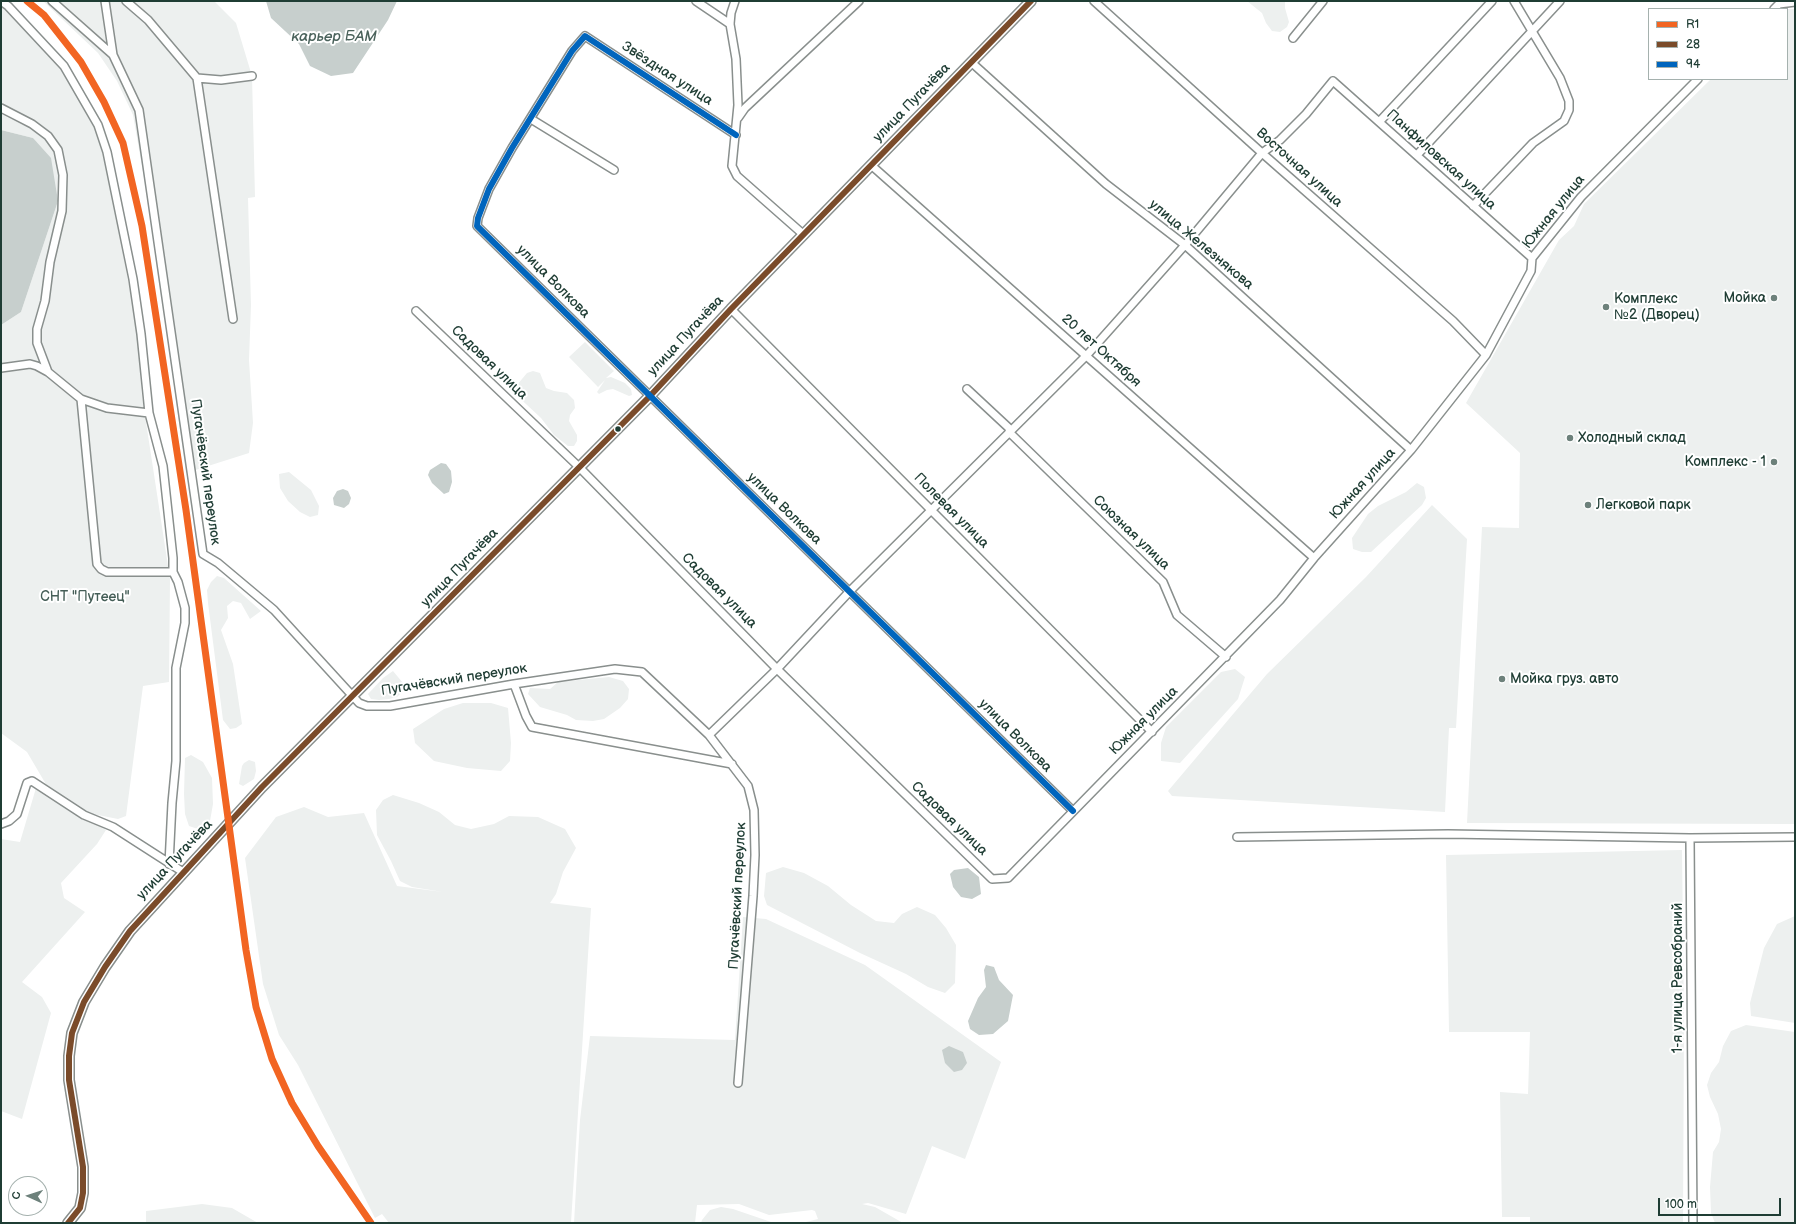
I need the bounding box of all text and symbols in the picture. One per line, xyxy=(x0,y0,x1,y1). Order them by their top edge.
legend xyxy=(1648,8,1788,80)
text: R1 xyxy=(1686,17,1699,32)
water label: карьер БАМ xyxy=(291,28,377,46)
text: 28 xyxy=(1686,37,1700,52)
street label: Звёздная улица xyxy=(618,38,716,110)
text: 94 xyxy=(1686,57,1700,72)
street label: улица Пугачёва xyxy=(870,60,954,146)
street label: Панфиловская улица xyxy=(1383,106,1499,214)
street label: Восточная улица xyxy=(1252,125,1346,211)
street label: Южная улица xyxy=(1519,172,1589,252)
street label: улица Железнякова xyxy=(1145,197,1257,293)
street label: улица Волкова xyxy=(513,242,593,322)
place label: Мойка xyxy=(1724,290,1766,306)
place label: Комплекс №2 (Дворец) xyxy=(1614,291,1700,324)
street label: улица Пугачёва xyxy=(645,292,727,380)
marker: Мойка xyxy=(1769,293,1779,303)
marker: Комплекс №2 (Дворец) xyxy=(1601,302,1611,312)
street label: 20 лет Октября xyxy=(1058,311,1144,391)
street label: Садовая улица xyxy=(447,322,531,404)
street label: Пугачёвский переулок xyxy=(186,398,224,546)
unlabelled marker xyxy=(613,424,623,434)
place label: Холодный склад xyxy=(1578,430,1686,446)
marker: Холодный склад xyxy=(1565,433,1575,443)
street label: Южная улица xyxy=(1327,445,1399,523)
place label: Комплекс - 1 xyxy=(1684,454,1766,470)
marker: Комплекс - 1 xyxy=(1769,457,1779,467)
street label: улица Волкова xyxy=(743,469,825,549)
street label: Полевая улица xyxy=(910,470,992,552)
street label: Союзная улица xyxy=(1089,492,1173,574)
place label: Легковой парк xyxy=(1596,497,1691,513)
marker: Легковой парк xyxy=(1583,500,1593,510)
street label: улица Пугачёва xyxy=(418,525,502,611)
street label: Садовая улица xyxy=(678,550,760,632)
park label: СНТ "Путеец" xyxy=(40,589,130,605)
street label: Пугачёвский переулок xyxy=(380,660,528,700)
place label: Мойка груз. авто xyxy=(1510,671,1618,687)
marker: Мойка груз. авто xyxy=(1497,674,1507,684)
street label: Южная улица xyxy=(1106,683,1182,759)
street label: улица Волкова xyxy=(975,696,1055,776)
street label: Садовая улица xyxy=(907,778,991,860)
street label: улица Пугачёва xyxy=(134,816,216,904)
street label: Пугачёвский переулок xyxy=(726,822,750,970)
street label: 1-я улица Ревсобраний xyxy=(1670,903,1686,1053)
north arrow xyxy=(8,1176,48,1216)
scale bar xyxy=(1660,1190,1783,1216)
text: С xyxy=(10,1191,23,1200)
text: 100 m xyxy=(1665,1197,1697,1212)

